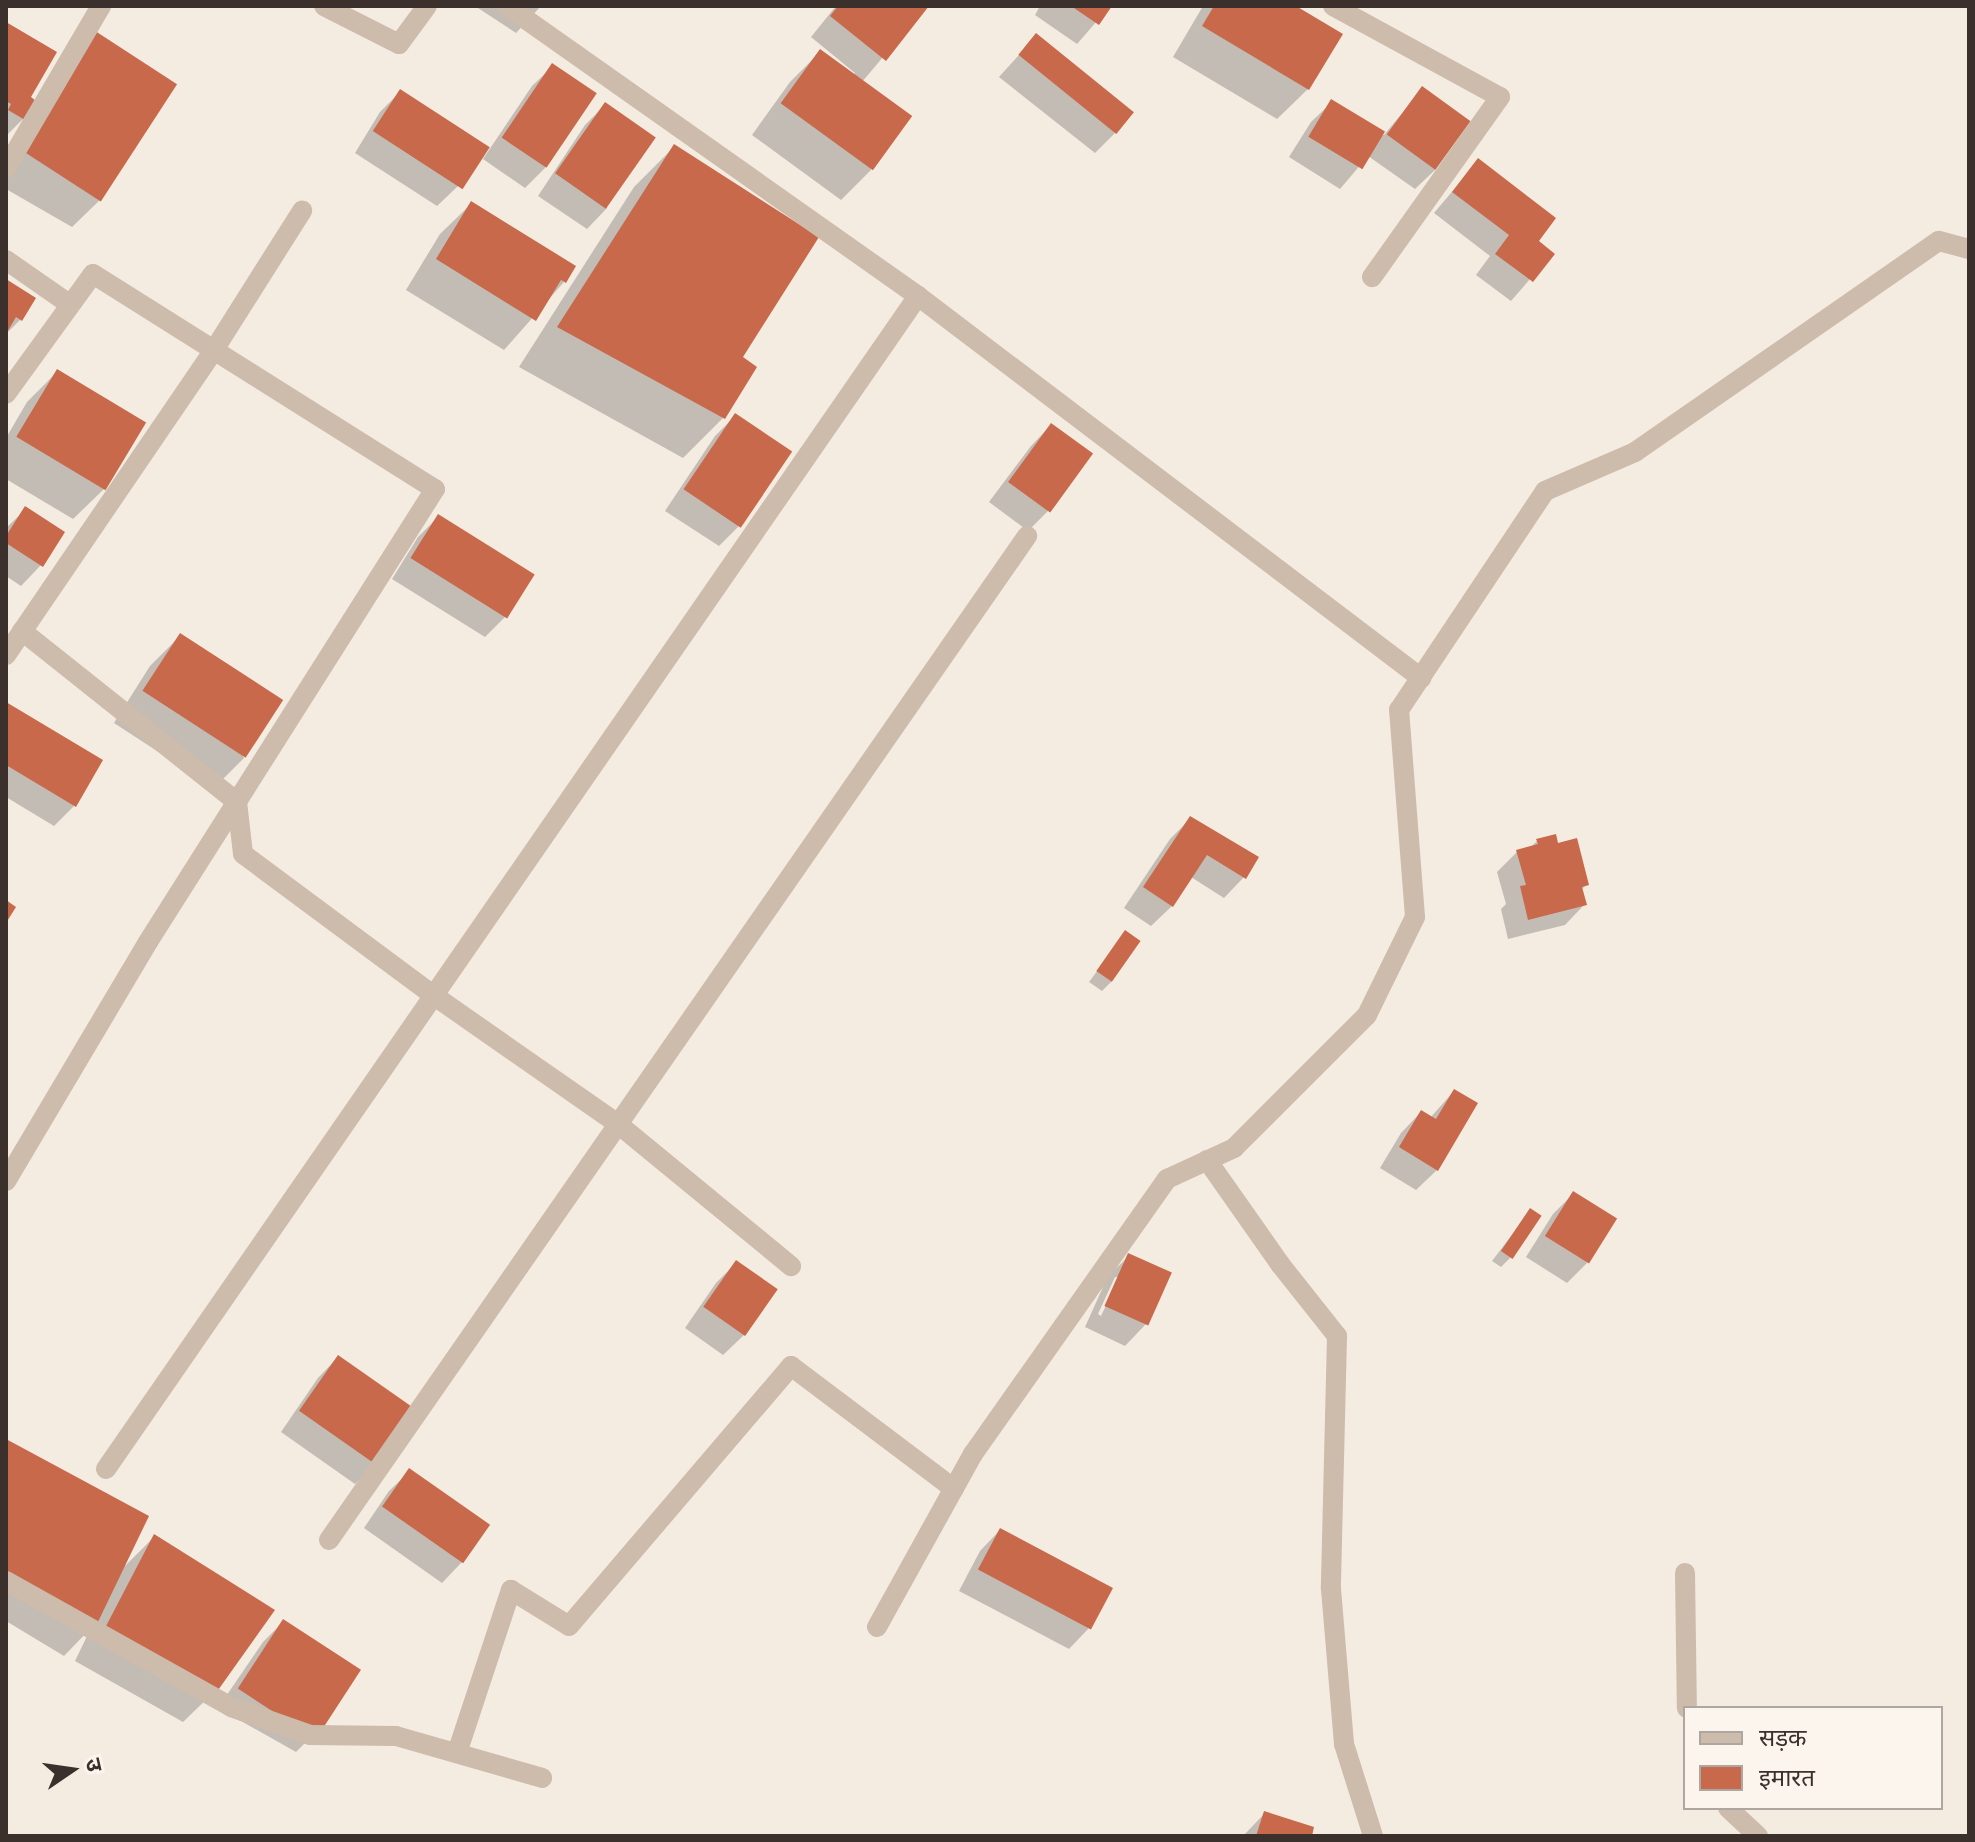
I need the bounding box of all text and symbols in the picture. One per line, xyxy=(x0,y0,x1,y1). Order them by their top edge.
legend xyxy=(1683,1706,1943,1810)
text: सड़क xyxy=(1759,1720,1807,1753)
north arrow xyxy=(32,1730,112,1810)
text: उ xyxy=(79,1755,111,1774)
text: इमारत xyxy=(1759,1760,1815,1793)

